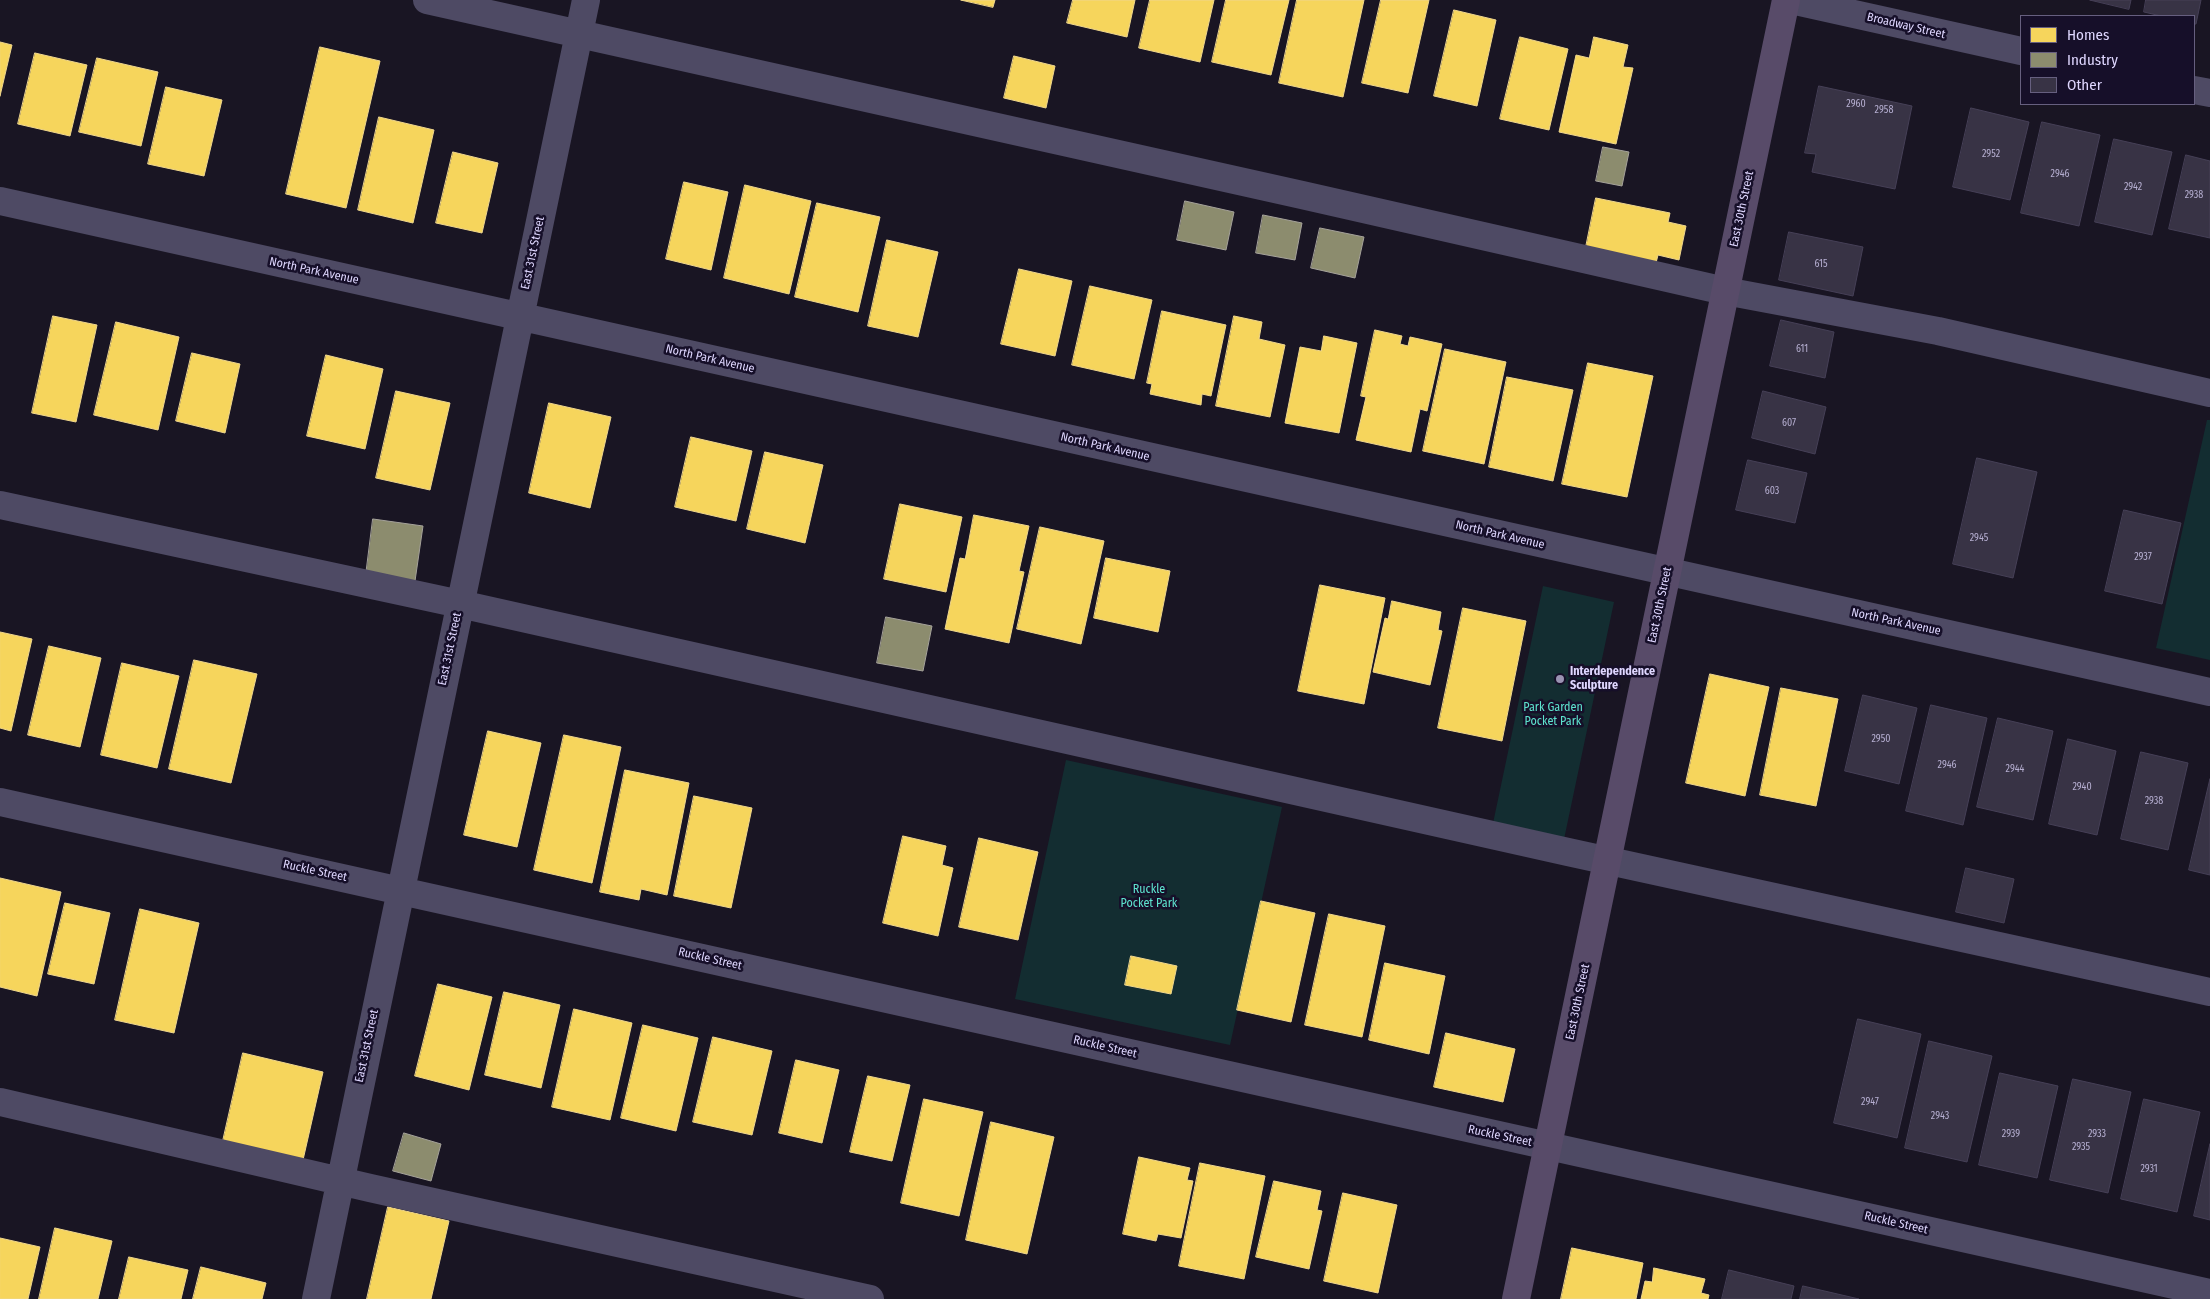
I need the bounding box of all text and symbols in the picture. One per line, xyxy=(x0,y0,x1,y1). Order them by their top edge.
street label: Broadway Street xyxy=(1865,10,1947,42)
legend xyxy=(2020,15,2195,105)
text: Homes xyxy=(2067,26,2109,44)
text: Industry xyxy=(2067,51,2118,69)
text: Other xyxy=(2067,76,2102,94)
house number: 2960 xyxy=(1846,98,1866,110)
house number: 2958 xyxy=(1875,104,1893,116)
house number: 2952 xyxy=(1982,148,2000,160)
house number: 2946 xyxy=(2051,168,2069,180)
street label: East 30th Street xyxy=(1727,170,1757,248)
house number: 2942 xyxy=(2124,181,2142,193)
house number: 2938 xyxy=(2185,189,2203,201)
street label: East 31st Street xyxy=(518,215,548,291)
street label: North Park Avenue xyxy=(268,254,360,288)
house number: 615 xyxy=(1815,258,1827,270)
street label: North Park Avenue xyxy=(664,342,756,376)
house number: 611 xyxy=(1796,343,1808,355)
house number: 607 xyxy=(1782,417,1796,429)
street label: North Park Avenue xyxy=(1059,430,1151,464)
house number: 603 xyxy=(1765,485,1779,497)
street label: North Park Avenue xyxy=(1454,518,1546,552)
house number: 2945 xyxy=(1970,532,1988,544)
house number: 2937 xyxy=(2134,551,2152,563)
street label: East 30th Street xyxy=(1645,566,1675,644)
street label: North Park Avenue xyxy=(1850,605,1942,639)
street label: East 31st Street xyxy=(435,611,465,687)
place label: Interdependence Sculpture xyxy=(1570,665,1655,693)
marker: Interdependence Sculpture xyxy=(1554,673,1566,685)
park label: Park Garden Pocket Park xyxy=(1523,701,1583,729)
house number: 2950 xyxy=(1872,733,1890,745)
house number: 2946 xyxy=(1938,759,1956,771)
house number: 2944 xyxy=(2006,763,2024,775)
house number: 2940 xyxy=(2072,781,2092,793)
house number: 2938 xyxy=(2145,795,2163,807)
street label: Ruckle Street xyxy=(282,857,348,885)
park label: Ruckle Pocket Park xyxy=(1121,883,1177,911)
street label: Ruckle Street xyxy=(677,945,743,973)
street label: East 30th Street xyxy=(1563,963,1593,1041)
street label: East 31st Street xyxy=(352,1008,382,1084)
street label: Ruckle Street xyxy=(1072,1033,1138,1061)
house number: 2947 xyxy=(1861,1096,1879,1108)
house number: 2943 xyxy=(1931,1110,1949,1122)
street label: Ruckle Street xyxy=(1467,1122,1533,1150)
house number: 2939 xyxy=(2002,1128,2020,1140)
house number: 2933 xyxy=(2088,1128,2106,1140)
house number: 2935 xyxy=(2072,1141,2090,1153)
house number: 2931 xyxy=(2140,1163,2158,1175)
street label: Ruckle Street xyxy=(1863,1209,1929,1237)

